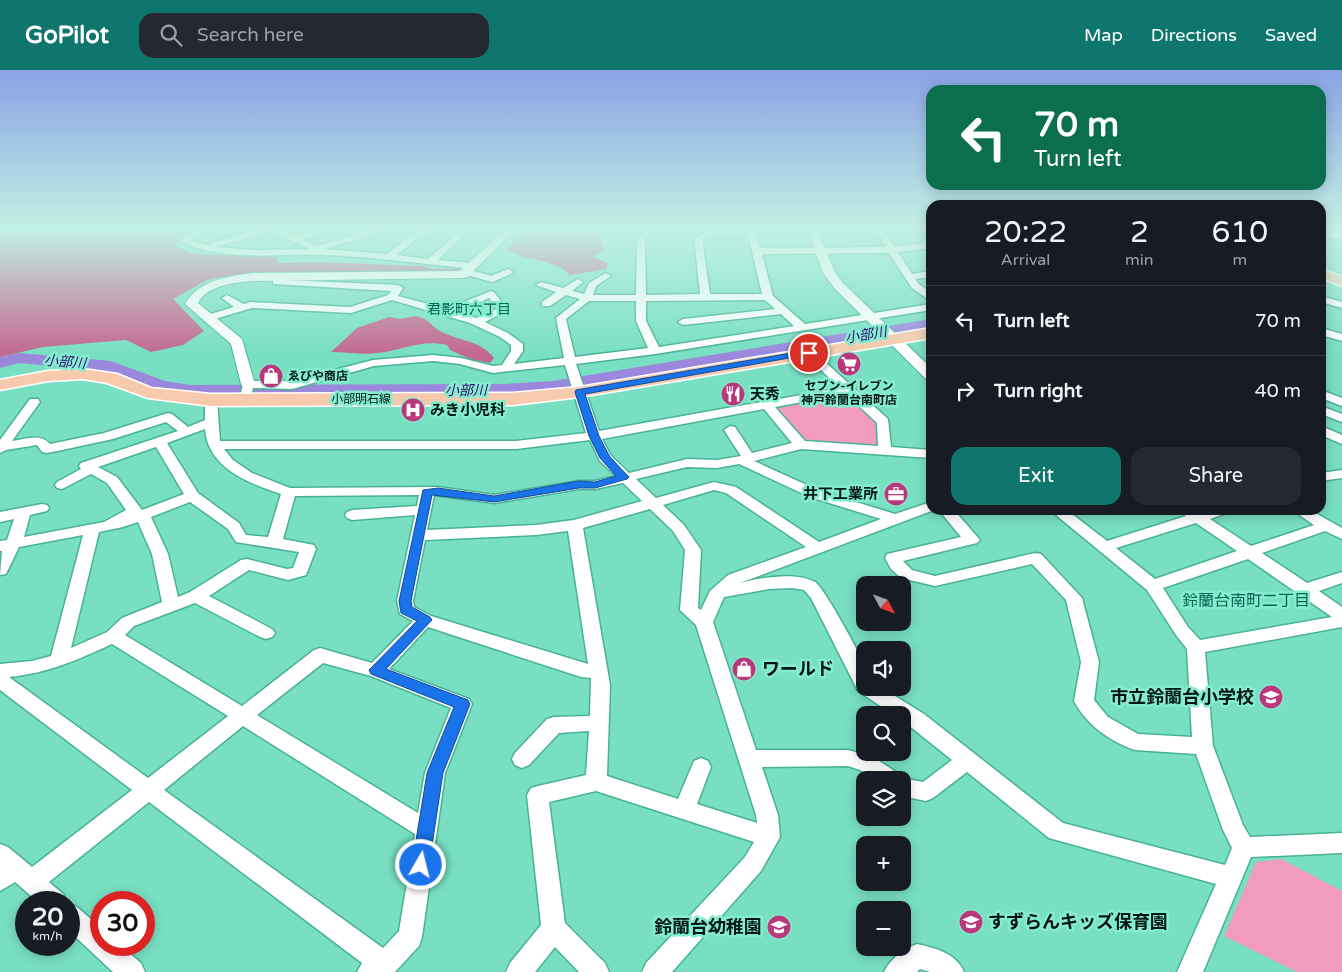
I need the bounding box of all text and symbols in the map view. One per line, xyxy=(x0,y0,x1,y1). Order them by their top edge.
search box xyxy=(139,13,489,58)
text: GoPilot xyxy=(25,21,109,50)
icon: search xyxy=(157,21,185,49)
text: Search here xyxy=(197,24,304,46)
text: Map xyxy=(1084,24,1123,46)
text: Directions xyxy=(1151,24,1237,46)
text: Saved xyxy=(1265,24,1317,46)
text: 70 m xyxy=(1034,104,1119,146)
icon: left xyxy=(951,105,1016,170)
text: Turn left xyxy=(1034,146,1122,172)
text: 20:22 xyxy=(984,214,1067,251)
text: 2 xyxy=(1130,214,1149,251)
text: 610 xyxy=(1212,214,1268,251)
text: Arrival xyxy=(1001,250,1050,270)
text: min xyxy=(1125,250,1154,270)
text: m xyxy=(1232,250,1247,270)
district label: 君影町六丁目 xyxy=(427,301,511,318)
icon: left xyxy=(951,307,979,335)
text: Turn left xyxy=(994,310,1070,332)
text: 70 m xyxy=(1255,310,1301,332)
water label: 小部川 xyxy=(844,323,890,347)
pin xyxy=(788,332,830,374)
icon: arrive xyxy=(795,339,823,367)
supermarket icon: セブン-イレブン 神戸鈴蘭台南町店 xyxy=(836,351,862,377)
water label: 小部川 xyxy=(43,352,89,372)
shop icon: ゑびや商店 xyxy=(258,363,284,389)
place label: ゑびや商店 xyxy=(288,369,348,383)
icon: right xyxy=(951,377,979,405)
place label: セブン-イレブン 神戸鈴蘭台南町店 xyxy=(801,379,897,407)
text: Turn right xyxy=(994,380,1082,402)
text: 40 m xyxy=(1255,380,1301,402)
restaurant icon: 天秀 xyxy=(720,381,746,407)
water label: 小部川 xyxy=(445,382,489,399)
place label: 天秀 xyxy=(750,385,780,403)
street label: 小部明石線 xyxy=(331,392,391,406)
hospital icon: みき小児科 xyxy=(400,397,426,423)
place label: みき小児科 xyxy=(430,401,505,419)
button: Exit xyxy=(951,447,1121,505)
button: Share xyxy=(1131,447,1301,505)
office icon: 井下工業所 xyxy=(883,481,909,507)
place label: 井下工業所 xyxy=(803,485,878,503)
north arrow xyxy=(856,576,911,631)
map controls xyxy=(856,576,911,956)
district label: 鈴蘭台南町二丁目 xyxy=(1182,591,1310,611)
button: sound xyxy=(856,641,911,696)
shop icon: ワールド xyxy=(731,656,757,682)
place label: ワールド xyxy=(762,658,834,680)
school or university icon: 市立鈴蘭台小学校 xyxy=(1258,684,1284,710)
place label: 市立鈴蘭台小学校 xyxy=(1110,686,1254,708)
button: search xyxy=(856,706,911,761)
button: layers xyxy=(856,771,911,826)
button: + xyxy=(856,836,911,891)
position arrow xyxy=(394,838,446,890)
speed limit sign: 30 xyxy=(90,891,155,956)
button: − xyxy=(856,901,911,956)
text: 20 xyxy=(32,902,63,932)
school or university icon: すずらんキッズ保育園 xyxy=(958,909,984,935)
place label: すずらんキッズ保育園 xyxy=(988,911,1168,933)
school or university icon: 鈴蘭台幼稚園 xyxy=(766,914,792,940)
place label: 鈴蘭台幼稚園 xyxy=(654,916,762,938)
text: km/h xyxy=(32,929,63,943)

